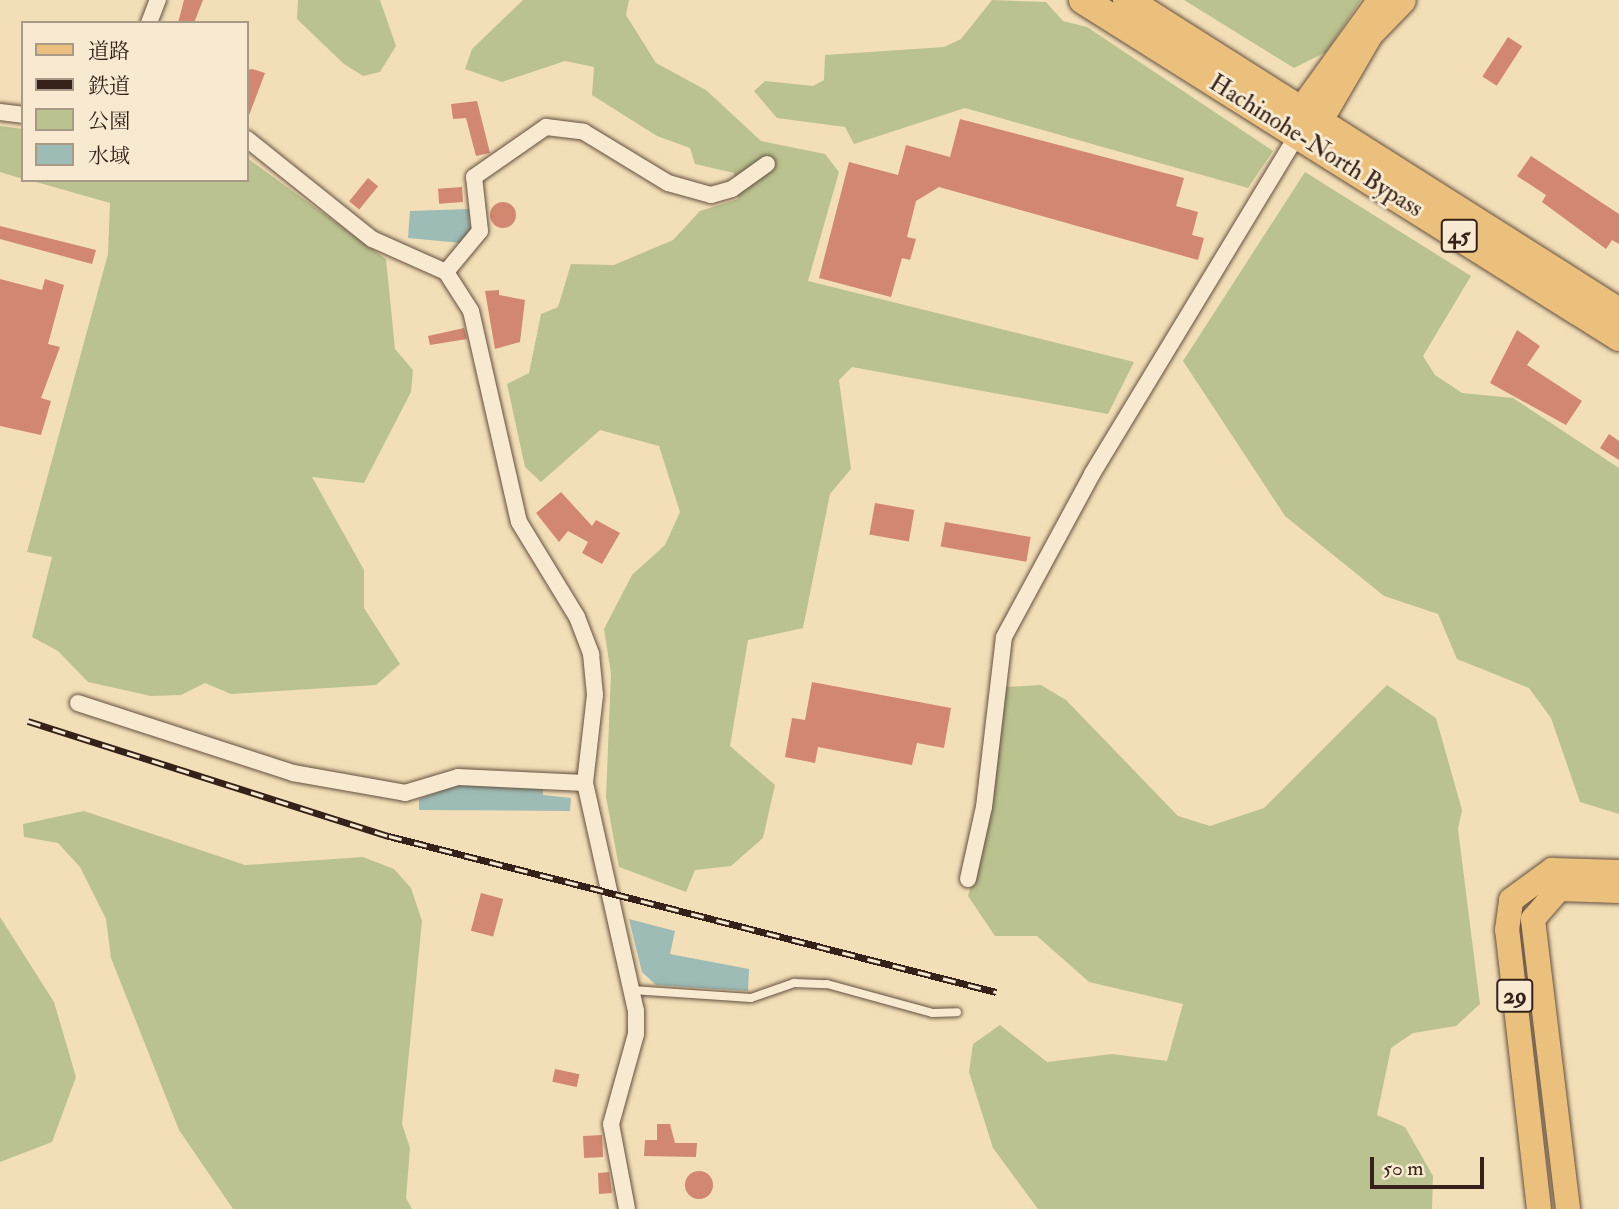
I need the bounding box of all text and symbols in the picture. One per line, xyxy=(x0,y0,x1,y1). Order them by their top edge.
legend xyxy=(21,21,248,182)
text: 道路 xyxy=(88,38,130,65)
street label: Hachinohe-North Bypass xyxy=(1204,69,1428,223)
text: 鉄道 xyxy=(88,73,130,100)
text: 公園 xyxy=(88,108,130,135)
text: 水域 xyxy=(88,143,130,170)
road number: 45 xyxy=(1440,216,1478,256)
road number: 29 xyxy=(1496,976,1534,1015)
scale bar xyxy=(1374,1142,1488,1186)
text: 50 m xyxy=(1383,1155,1424,1182)

